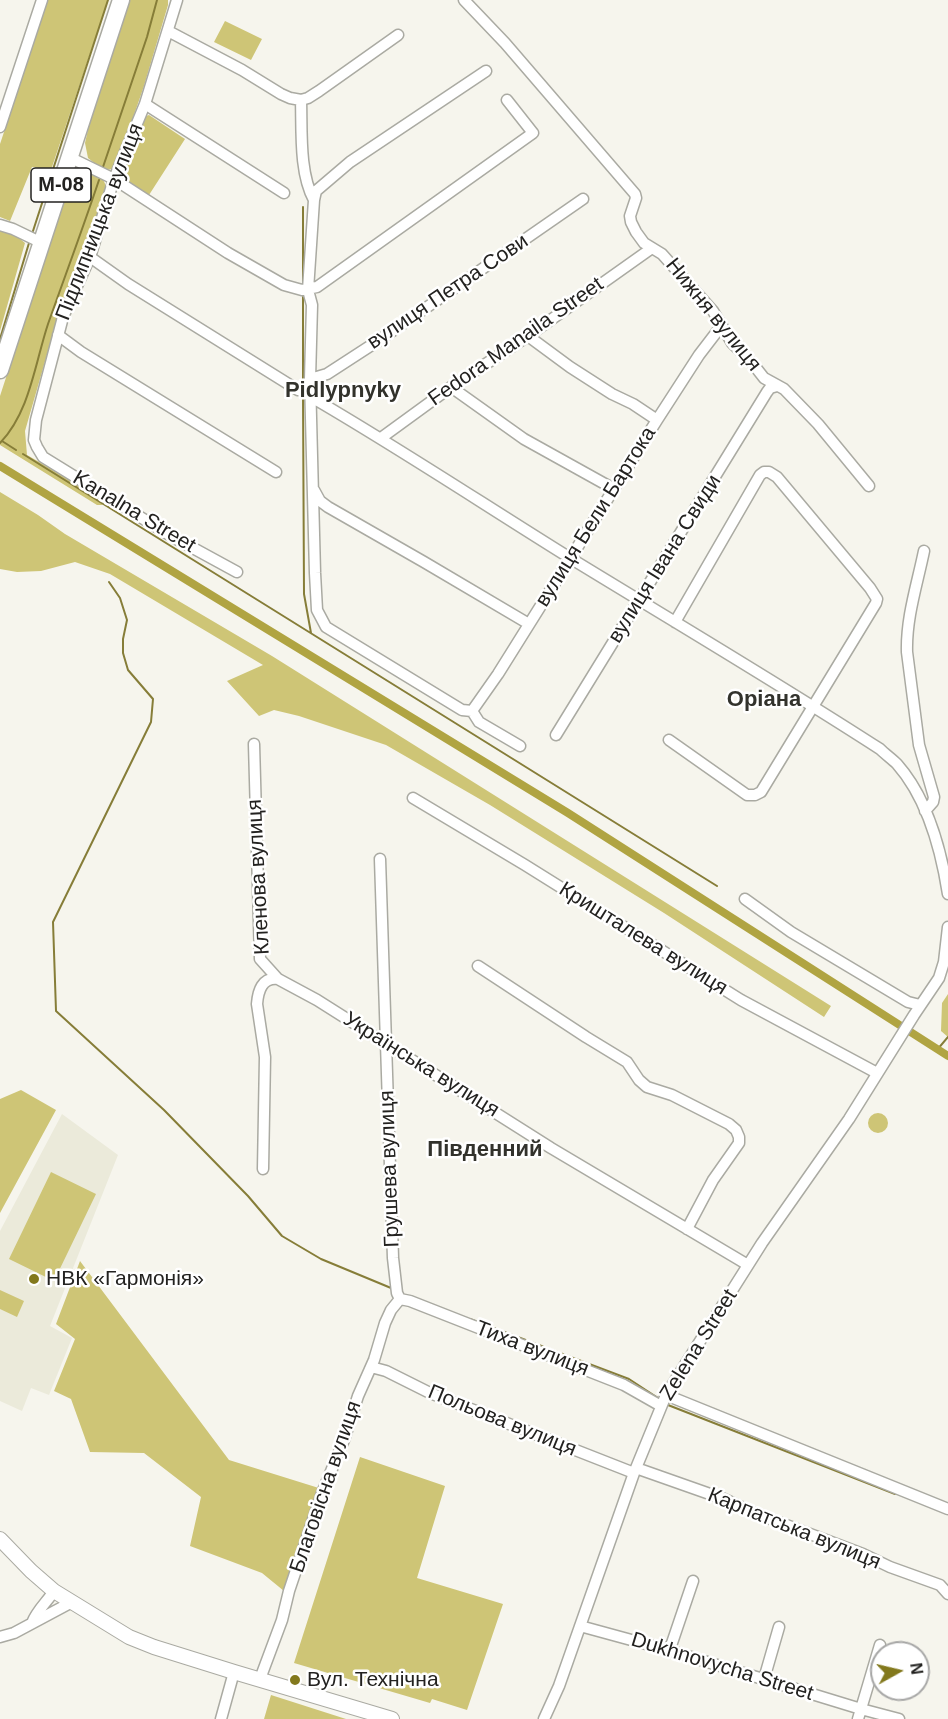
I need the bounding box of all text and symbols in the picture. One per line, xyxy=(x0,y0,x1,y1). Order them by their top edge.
street label: Підлипницька вулиця xyxy=(51,120,149,324)
road number: М-08 xyxy=(31,168,91,202)
street label: вулиця Петра Сови xyxy=(363,229,533,355)
street label: Нижня вулиця xyxy=(660,254,766,376)
street label: Fedora Manaila Street xyxy=(424,272,608,412)
district label: Pidlypnyky xyxy=(285,378,401,404)
street label: вулиця Бели Бартока xyxy=(530,422,662,612)
street label: Kanalna Street xyxy=(68,465,200,559)
street label: вулиця Івана Свиди xyxy=(603,470,727,648)
district label: Оріана xyxy=(727,687,801,713)
street label: Кленова вулиця xyxy=(242,798,276,956)
street label: Кришталева вулиця xyxy=(554,877,732,1001)
street label: Українська вулиця xyxy=(338,1007,504,1123)
street label: Грушева вулиця xyxy=(375,1090,405,1248)
district label: Південний xyxy=(427,1137,543,1163)
place label: НВК «Гармонія» xyxy=(46,1266,204,1292)
marker: НВК «Гармонія» xyxy=(27,1272,41,1286)
street label: Zelena Street xyxy=(655,1285,743,1405)
street label: Тиха вулиця xyxy=(472,1316,592,1382)
street label: Польова вулиця xyxy=(424,1380,580,1462)
street label: Благовісна вулиця xyxy=(285,1398,367,1576)
street label: Карпатська вулиця xyxy=(704,1483,884,1575)
street label: Dukhnovycha Street xyxy=(628,1627,816,1707)
north arrow xyxy=(870,1641,930,1701)
text: N xyxy=(907,1662,926,1676)
place label: Вул. Технічна xyxy=(307,1667,439,1693)
marker: Вул. Технічна xyxy=(288,1673,302,1687)

